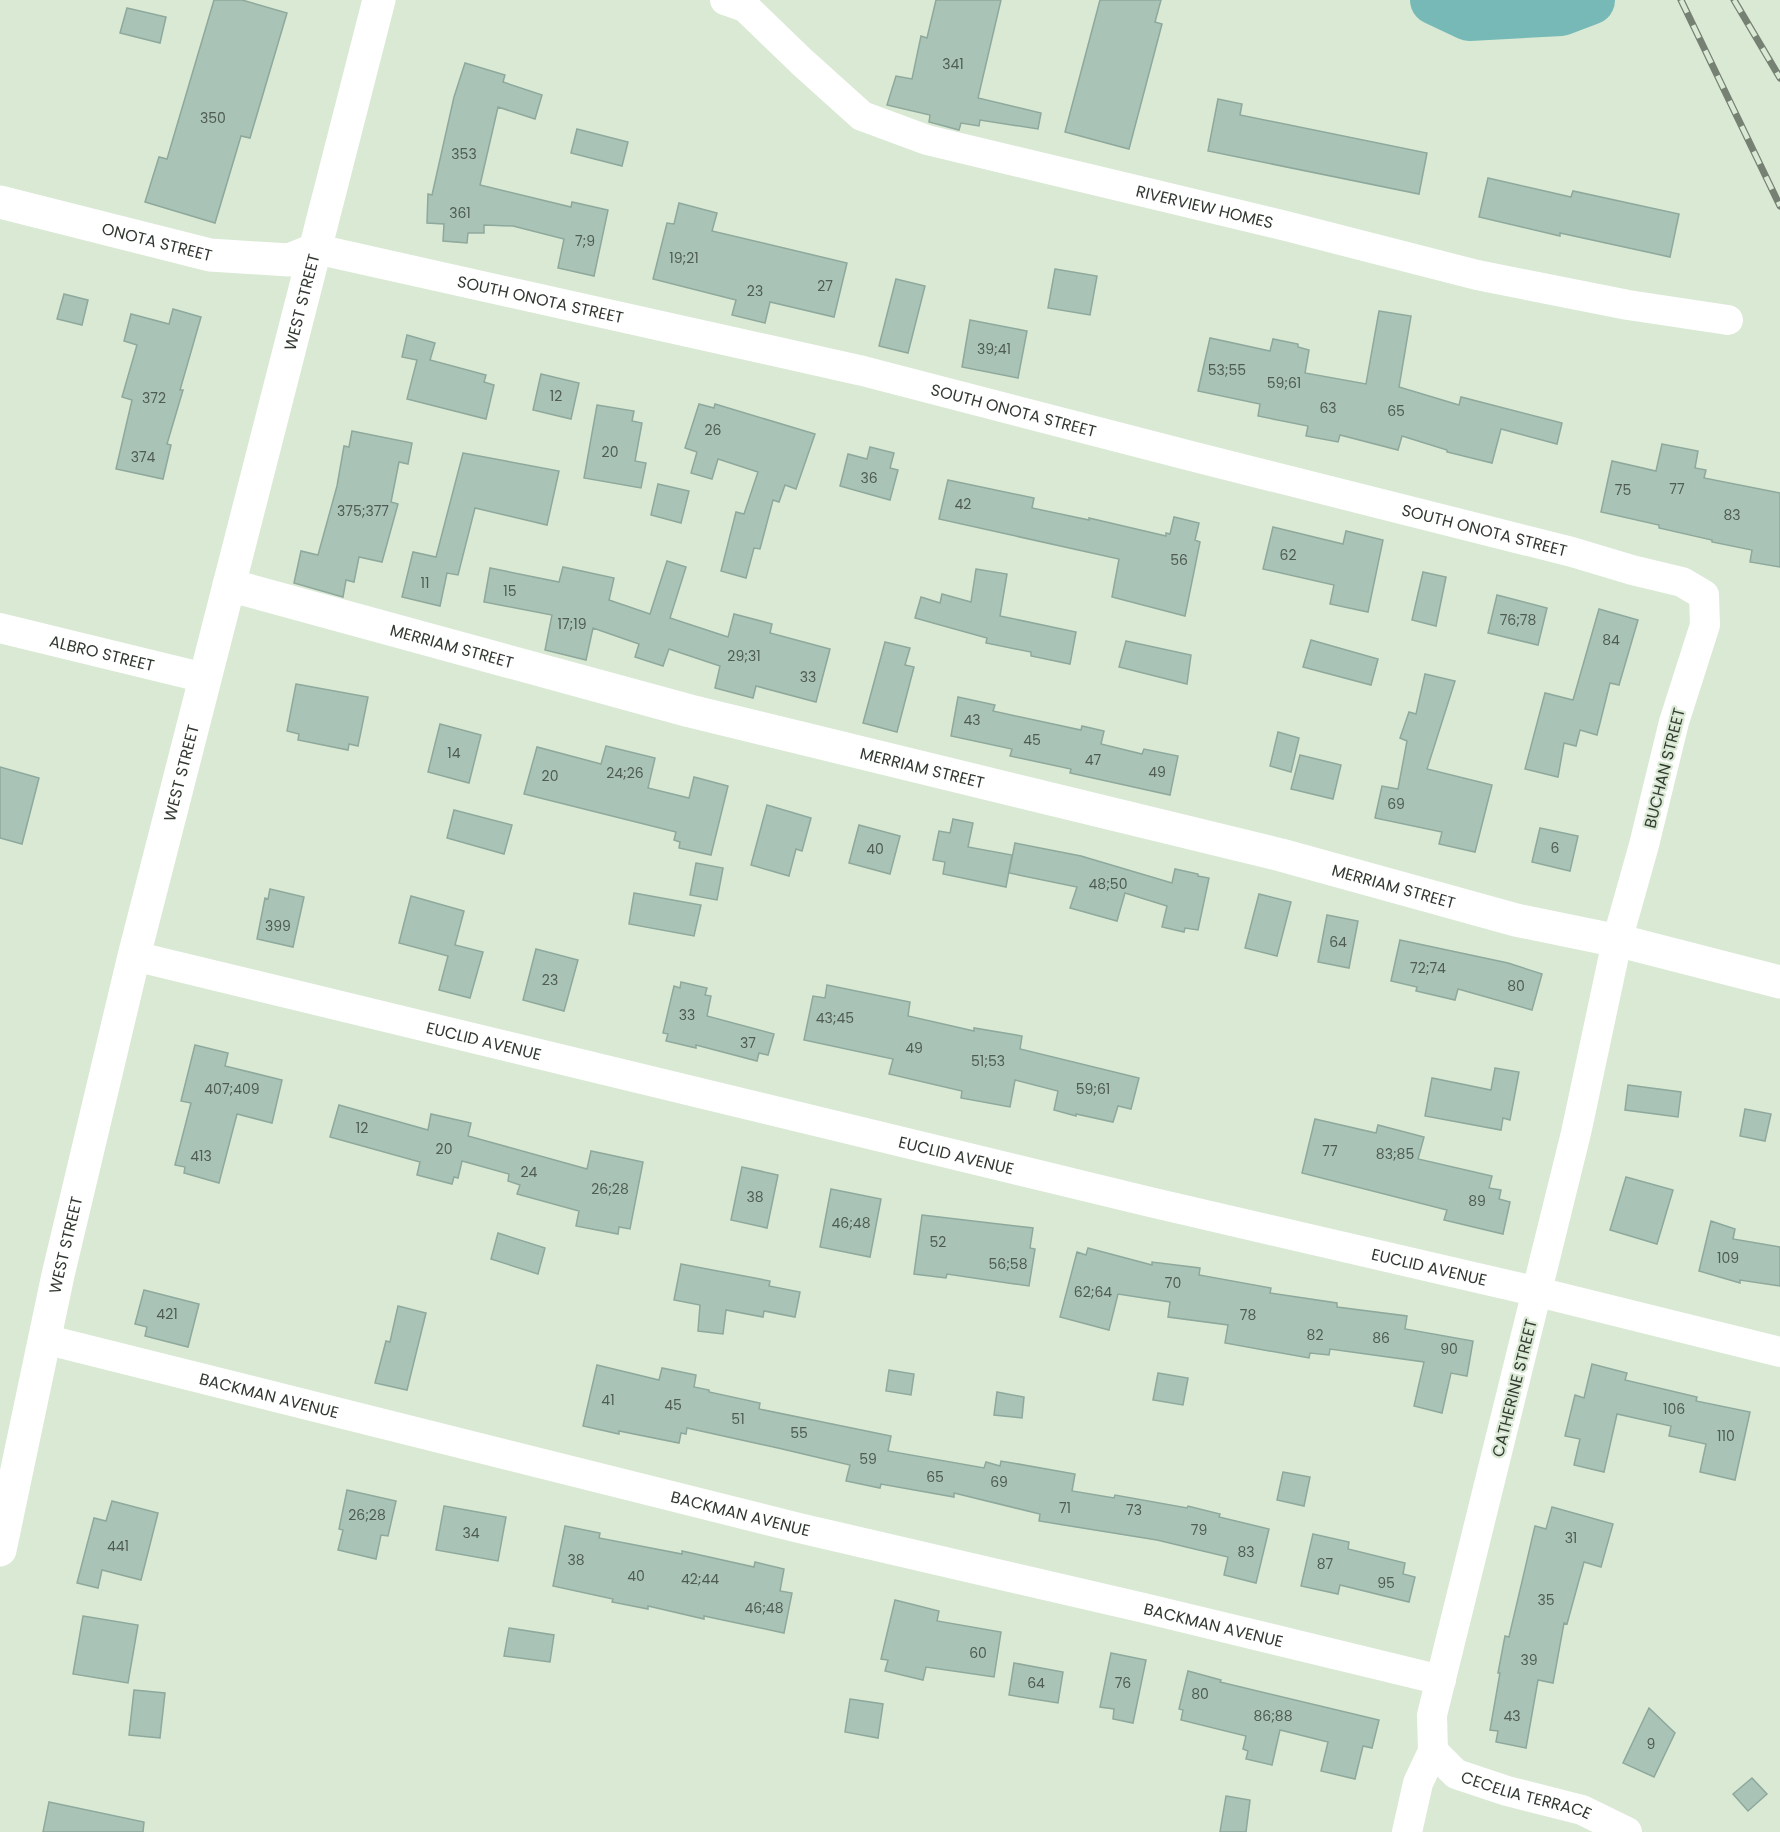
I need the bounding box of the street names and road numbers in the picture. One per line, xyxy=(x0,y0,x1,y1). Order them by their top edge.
street label: RIVERVIEW HOMES xyxy=(1134,179,1276,235)
street label: ONOTA STREET xyxy=(99,217,215,267)
street label: WEST STREET xyxy=(279,251,326,353)
street label: SOUTH ONOTA STREET xyxy=(455,270,626,329)
street label: SOUTH ONOTA STREET xyxy=(928,378,1099,443)
street label: SOUTH ONOTA STREET xyxy=(1399,499,1570,562)
street label: MERRIAM STREET xyxy=(387,619,516,674)
street label: ALBRO STREET xyxy=(47,630,157,677)
street label: BUCHAN STREET xyxy=(1638,705,1691,831)
street label: WEST STREET xyxy=(158,722,205,824)
street label: MERRIAM STREET xyxy=(858,742,987,794)
street label: MERRIAM STREET xyxy=(1329,859,1458,915)
street label: EUCLID AVENUE xyxy=(424,1016,544,1066)
street label: EUCLID AVENUE xyxy=(896,1131,1016,1181)
street label: WEST STREET xyxy=(43,1194,88,1296)
street label: EUCLID AVENUE xyxy=(1369,1243,1489,1292)
street label: CATHERINE STREET xyxy=(1486,1316,1543,1459)
street label: BACKMAN AVENUE xyxy=(197,1367,341,1424)
street label: BACKMAN AVENUE xyxy=(668,1485,812,1542)
street label: BACKMAN AVENUE xyxy=(1141,1597,1286,1653)
street label: CECELIA TERRACE xyxy=(1458,1765,1596,1825)

